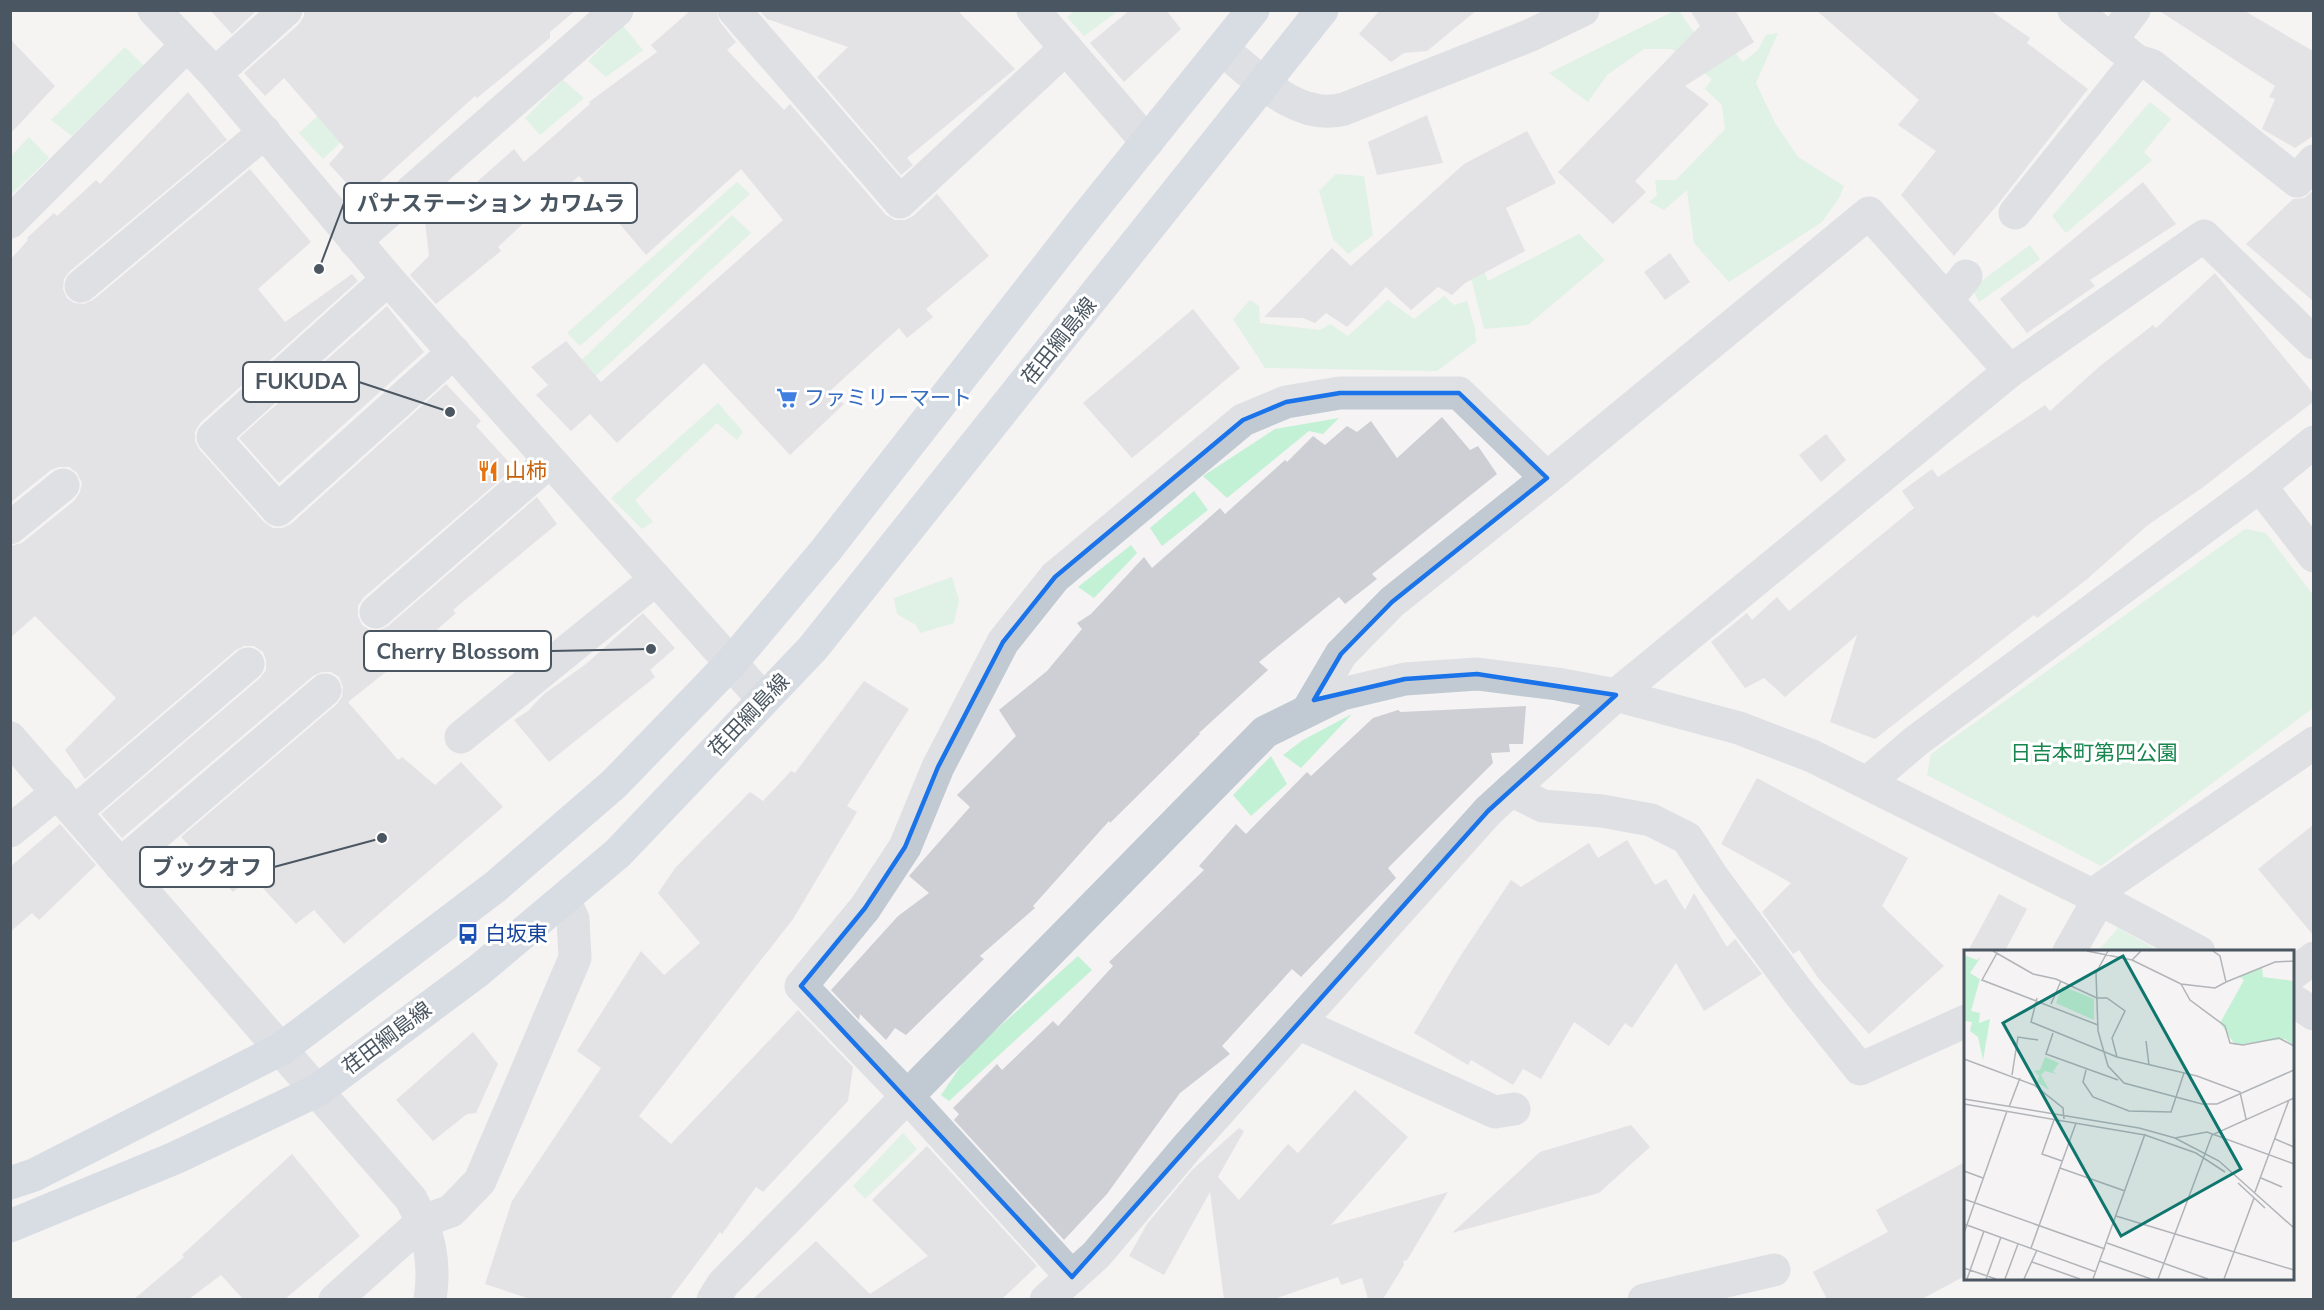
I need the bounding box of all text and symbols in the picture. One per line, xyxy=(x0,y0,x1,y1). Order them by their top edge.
callout: パナステーション カワムラ xyxy=(344,183,637,223)
text: パナステーション カワムラ xyxy=(357,189,625,219)
street label: 荏田綱島線 xyxy=(1015,291,1103,391)
callout: FUKUDA xyxy=(243,362,359,402)
text: FUKUDA xyxy=(255,367,348,397)
place label: ファミリーマート xyxy=(804,384,972,412)
supermarket icon: ファミリーマート xyxy=(775,386,799,410)
place label: 山柿 xyxy=(505,457,547,485)
restaurant icon: 山柿 xyxy=(476,459,500,483)
callout: Cherry Blossom xyxy=(364,631,551,671)
text: Cherry Blossom xyxy=(376,637,540,667)
street label: 荏田綱島線 xyxy=(702,668,796,762)
park label: 日吉本町第四公園 xyxy=(2010,739,2178,767)
callout: ブックオフ xyxy=(140,847,274,887)
text: ブックオフ xyxy=(152,853,262,883)
place label: 白坂東 xyxy=(485,920,548,948)
bus stop icon: 白坂東 xyxy=(456,922,480,946)
inset map xyxy=(1964,950,2294,1280)
street label: 荏田綱島線 xyxy=(337,995,437,1081)

